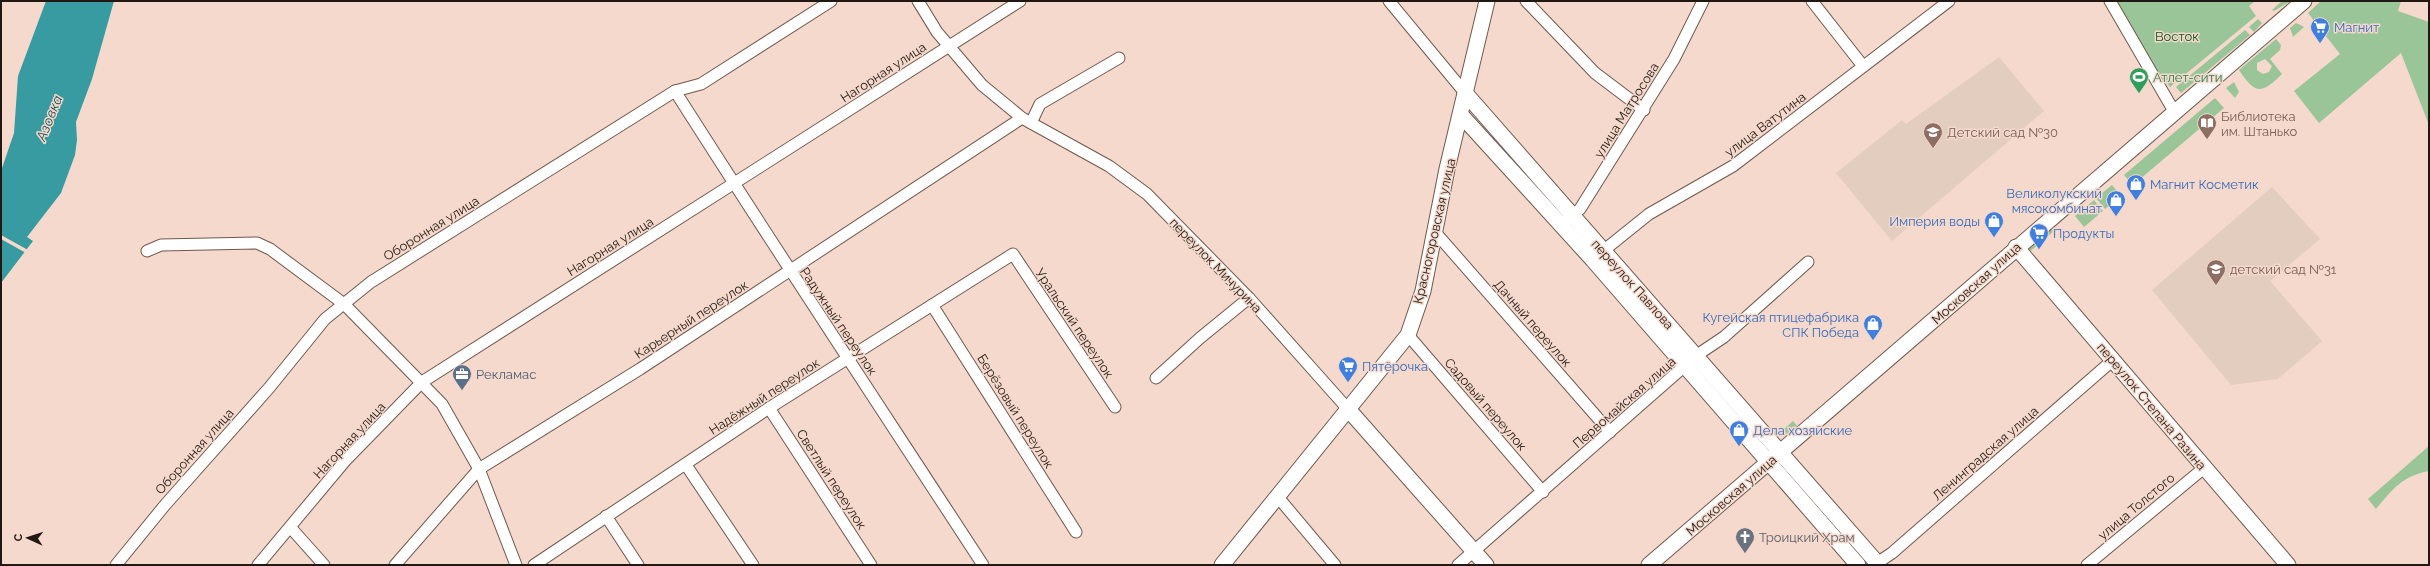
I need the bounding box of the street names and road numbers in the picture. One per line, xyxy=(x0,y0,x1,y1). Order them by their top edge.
street label: Нагорная улица xyxy=(838,39,929,106)
street label: улица Матросова xyxy=(1591,60,1662,161)
street label: улица Ватутина xyxy=(1722,89,1809,160)
street label: Красногоровская улица xyxy=(1410,157,1459,305)
street label: Оборонная улица xyxy=(381,193,482,264)
street label: Нагорная улица xyxy=(564,214,656,279)
street label: переулок Мичурина xyxy=(1166,215,1265,316)
street label: переулок Павлова xyxy=(1589,236,1677,332)
street label: Московская улица xyxy=(1929,239,2024,327)
street label: Радужный переулок xyxy=(797,265,880,378)
street label: Уральский переулок xyxy=(1032,266,1117,381)
street label: Карьерный переулок xyxy=(632,277,751,362)
street label: Дачный переулок xyxy=(1491,277,1575,370)
street label: переулок Степана Разина xyxy=(2094,340,2209,473)
street label: Берёзовый переулок xyxy=(974,351,1057,471)
street label: Первомайская улица xyxy=(1570,354,1679,451)
street label: Надёжный переулок xyxy=(706,355,823,438)
street label: Садовый переулок xyxy=(1441,355,1530,454)
street label: Нагорная улица xyxy=(310,399,389,482)
street label: Ленинградская улица xyxy=(1929,403,2041,503)
street label: Оборонная улица xyxy=(152,405,237,497)
street label: Светлый переулок xyxy=(794,426,870,532)
street label: Московская улица xyxy=(1683,452,1780,539)
street label: улица Толстого xyxy=(2095,470,2178,543)

